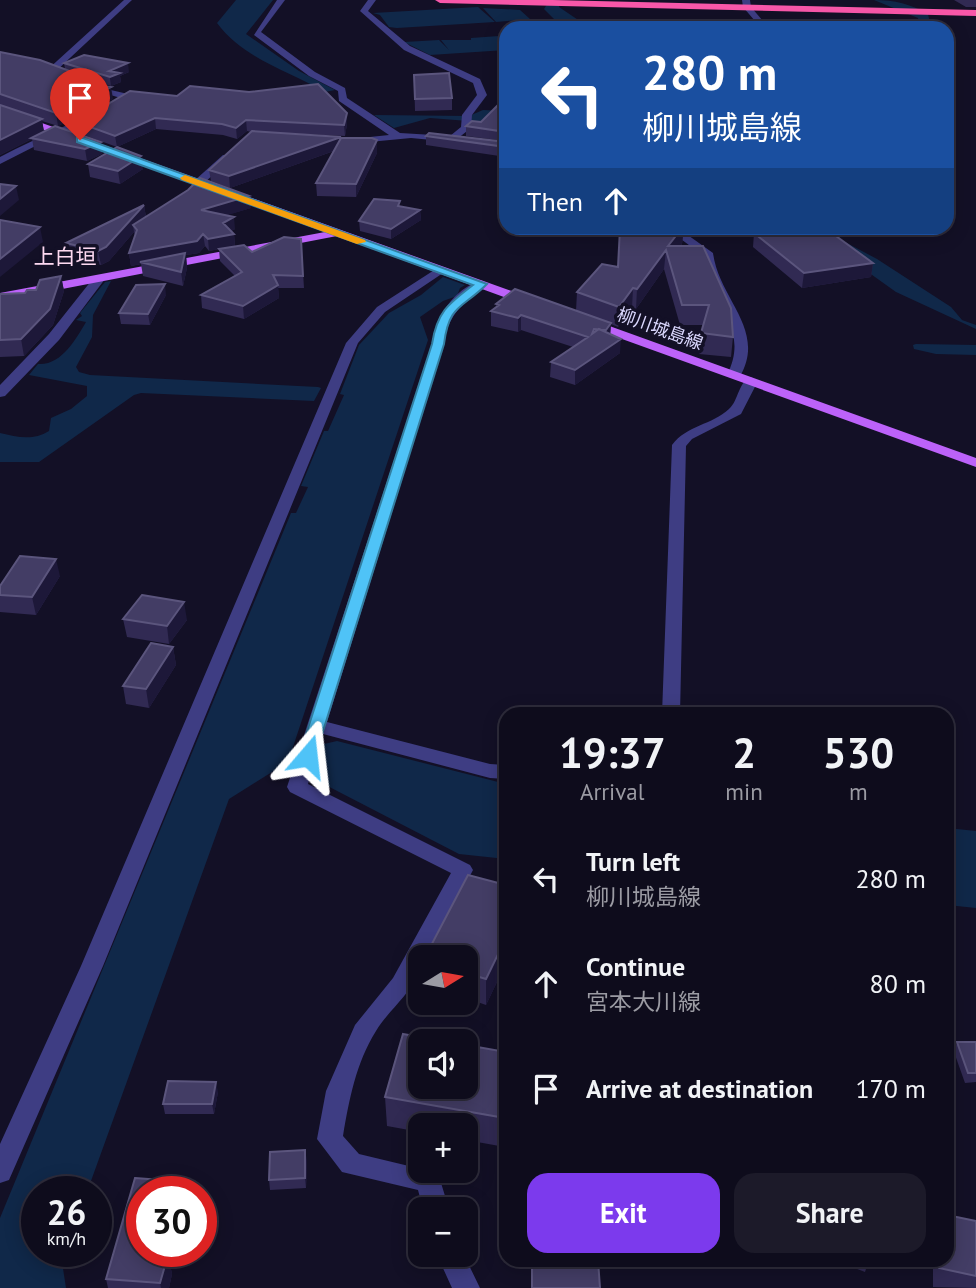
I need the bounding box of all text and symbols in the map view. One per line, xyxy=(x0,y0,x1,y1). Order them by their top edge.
text: 280 m xyxy=(642,40,777,104)
icon: left xyxy=(527,49,618,140)
pin xyxy=(50,68,110,140)
icon: arrive xyxy=(61,79,99,117)
text: 柳川城島線 xyxy=(642,106,802,148)
icon: ahead xyxy=(597,182,635,220)
text: Then xyxy=(527,185,583,218)
district label: 上白垣 xyxy=(34,243,97,270)
street label: 柳川城島線 xyxy=(614,302,706,355)
position arrow xyxy=(271,719,345,793)
text: 19:37 xyxy=(559,725,665,780)
text: 2 xyxy=(732,725,756,780)
text: 530 xyxy=(823,725,894,780)
text: Arrival xyxy=(580,777,644,806)
text: min xyxy=(725,777,763,806)
text: m xyxy=(849,777,868,806)
text: Turn left xyxy=(586,845,680,878)
icon: left xyxy=(527,860,565,898)
text: 280 m xyxy=(855,862,926,895)
text: 柳川城島線 xyxy=(586,882,701,911)
north arrow xyxy=(408,945,478,1015)
map controls xyxy=(408,945,478,1267)
text: Continue xyxy=(586,950,685,983)
icon: ahead xyxy=(527,965,565,1003)
text: 80 m xyxy=(870,967,926,1000)
text: 宮本大川線 xyxy=(586,987,701,1016)
button: sound xyxy=(408,1029,478,1099)
icon: arrive xyxy=(527,1070,565,1108)
text: Arrive at destination xyxy=(586,1072,813,1105)
text: 170 m xyxy=(855,1072,926,1105)
button: + xyxy=(408,1113,478,1183)
button: Exit xyxy=(527,1173,720,1253)
button: Share xyxy=(734,1173,926,1253)
speed limit sign: 30 xyxy=(126,1176,217,1267)
text: 26 xyxy=(47,1189,86,1235)
button: − xyxy=(408,1197,478,1267)
text: km/h xyxy=(47,1227,86,1250)

